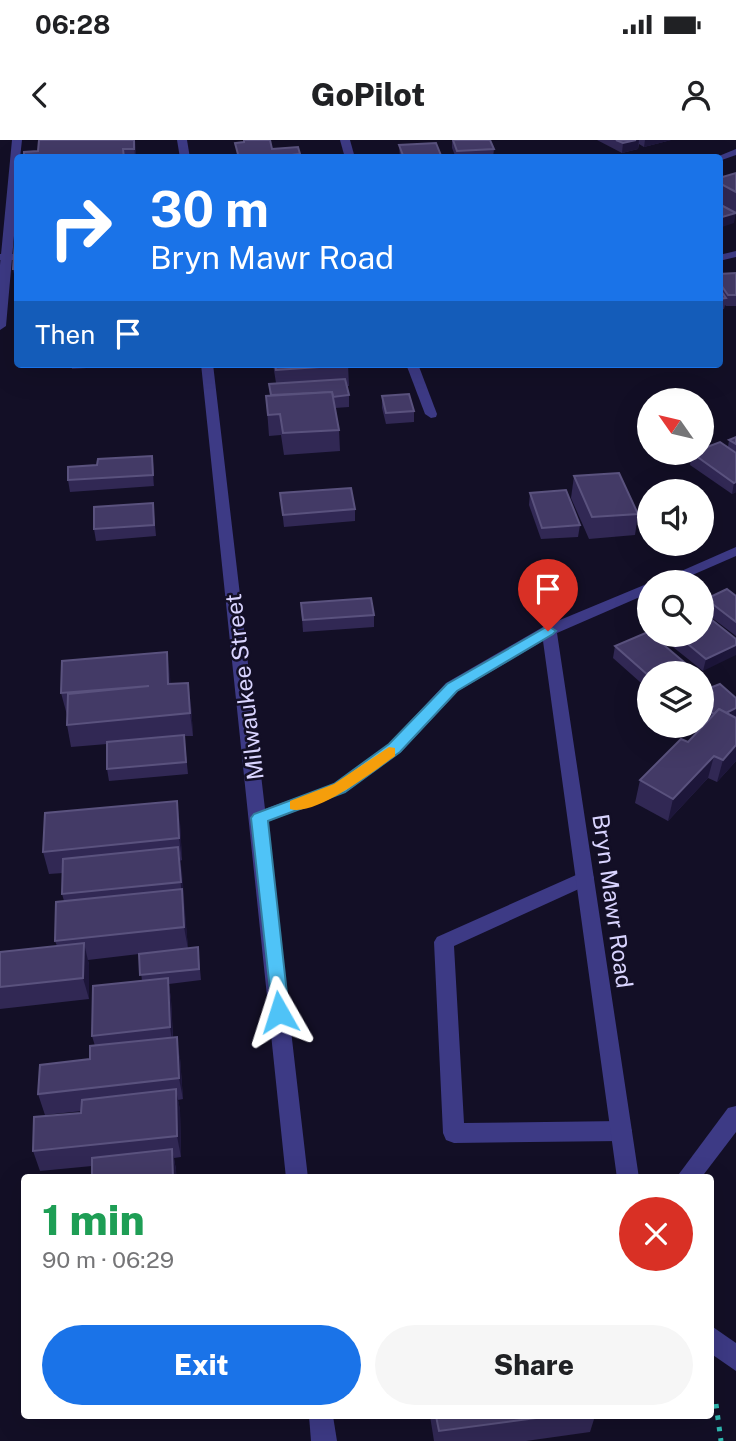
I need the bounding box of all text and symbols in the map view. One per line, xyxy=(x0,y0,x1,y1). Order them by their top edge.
text: 06:28 xyxy=(35,9,110,40)
icon: back xyxy=(21,76,59,114)
text: GoPilot xyxy=(311,76,425,113)
icon: person xyxy=(677,76,715,114)
text: 30 m xyxy=(150,180,269,238)
icon: right xyxy=(35,182,126,273)
text: Bryn Mawr Road xyxy=(150,239,394,276)
icon: arrive xyxy=(109,315,147,353)
text: Then xyxy=(35,319,95,350)
north arrow xyxy=(637,388,714,466)
map controls xyxy=(637,388,714,738)
button: sound xyxy=(637,479,714,556)
pin xyxy=(518,559,578,631)
icon: arrive xyxy=(529,570,567,608)
button: search xyxy=(637,570,714,647)
street label: Milwaukee Street xyxy=(219,592,269,782)
button: layers xyxy=(637,661,714,738)
street label: Bryn Mawr Road xyxy=(587,812,639,990)
position arrow xyxy=(242,975,316,1049)
text: 1 min xyxy=(42,1195,145,1244)
button: close xyxy=(619,1197,693,1271)
text: 90 m · 06:29 xyxy=(42,1246,174,1273)
button: Exit xyxy=(42,1325,361,1405)
button: Share xyxy=(375,1325,693,1405)

